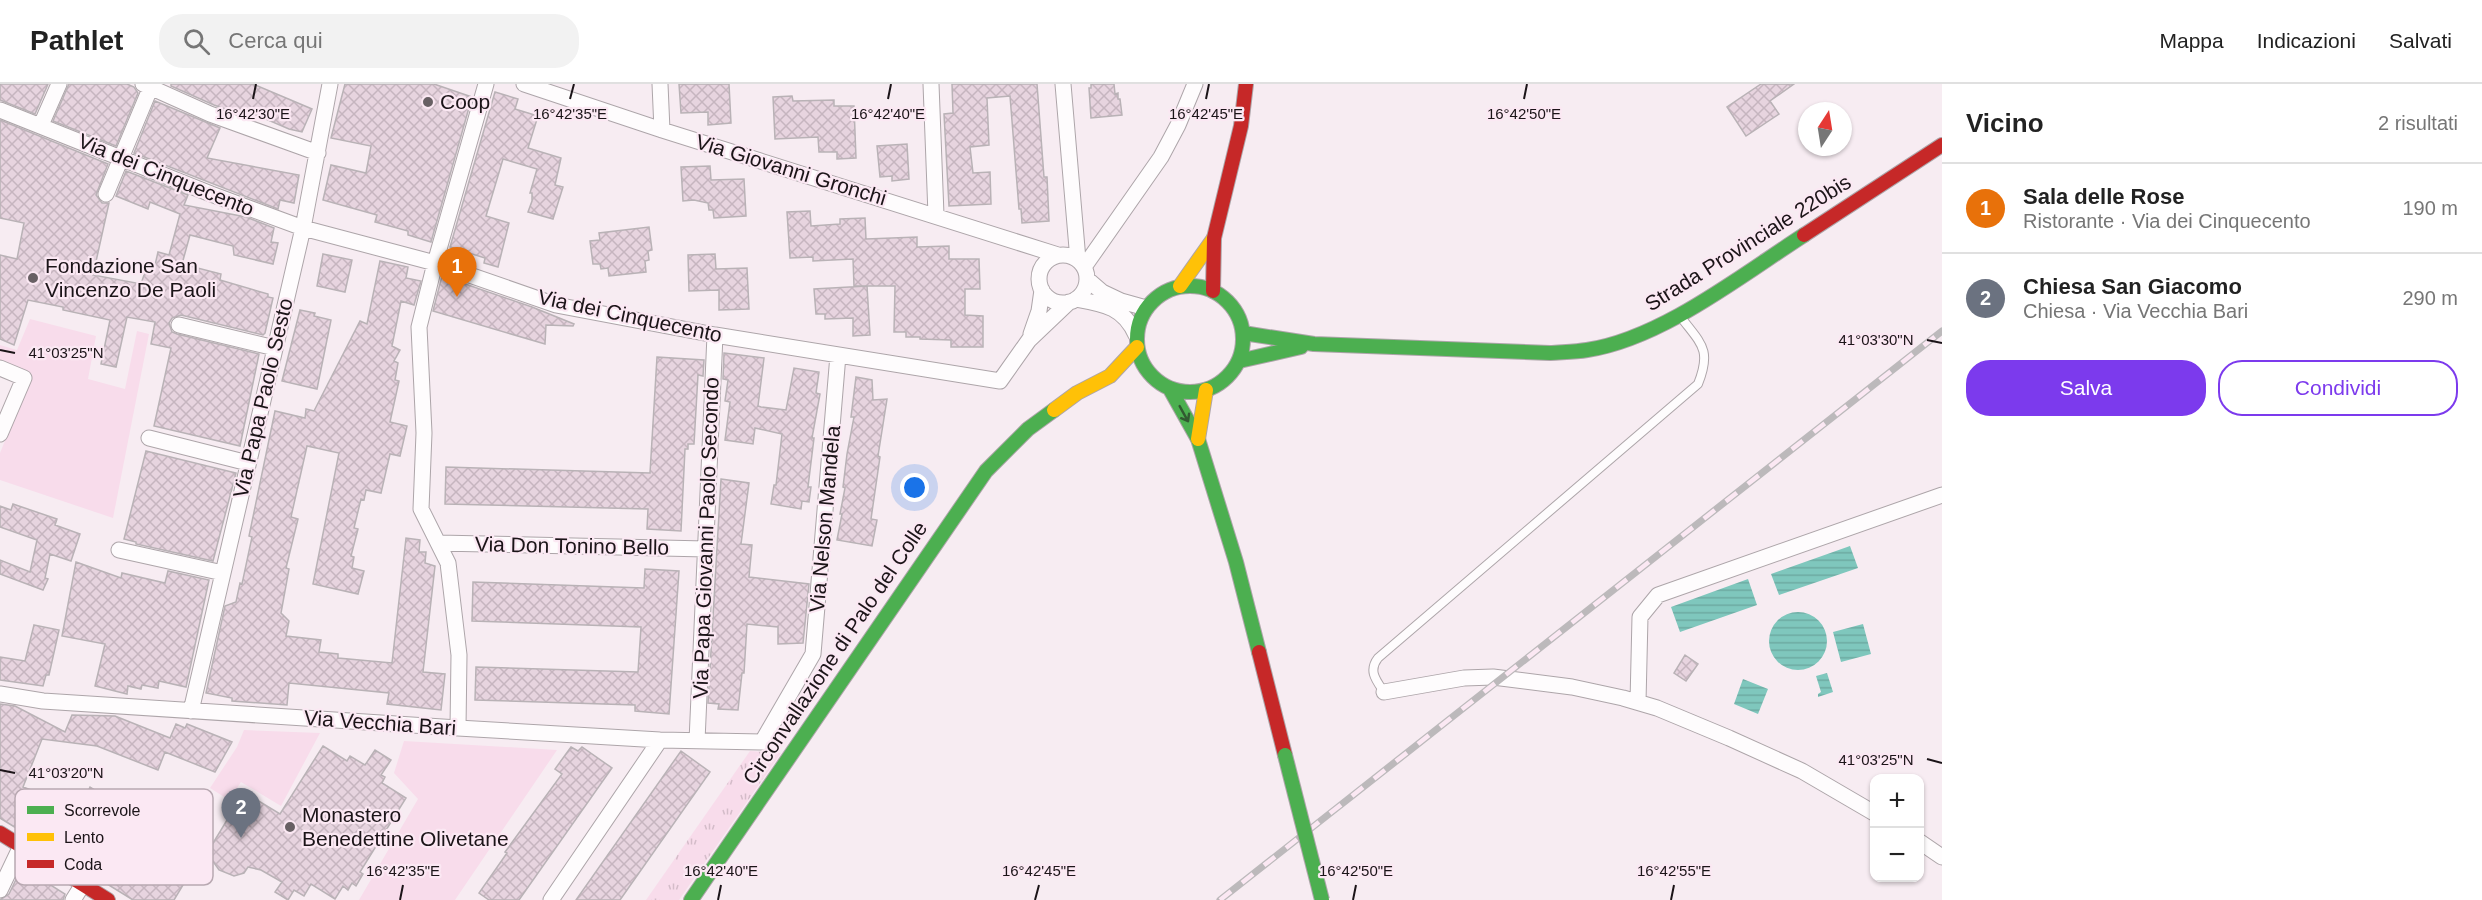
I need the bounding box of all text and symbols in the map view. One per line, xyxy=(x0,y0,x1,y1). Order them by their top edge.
search box xyxy=(159,14,579,68)
text: Pathlet xyxy=(30,25,123,56)
icon: search xyxy=(180,25,213,58)
text: Cerca qui xyxy=(228,28,323,53)
text: Mappa xyxy=(2160,29,2224,52)
text: Indicazioni xyxy=(2257,29,2356,52)
text: Salvati xyxy=(2389,29,2452,52)
place label: Coop xyxy=(440,90,490,113)
marker: Coop xyxy=(421,95,435,109)
north arrow xyxy=(1798,102,1852,156)
text: 16°42'30"E xyxy=(216,105,290,122)
text: 16°42'35"E xyxy=(533,105,607,122)
text: 16°42'40"E xyxy=(851,105,925,122)
text: 16°42'45"E xyxy=(1169,105,1243,122)
text: 16°42'50"E xyxy=(1487,105,1561,122)
text: Vicino xyxy=(1966,108,2044,138)
text: 2 risultati xyxy=(2378,112,2458,134)
street label: Via dei Cinquecento xyxy=(75,129,257,220)
street label: Via Giovanni Gronchi xyxy=(693,130,889,209)
street label: Strada Provinciale 220bis xyxy=(1641,170,1855,315)
text: Sala delle Rose xyxy=(2023,184,2184,209)
text: 1 xyxy=(1980,197,1991,219)
text: 190 m xyxy=(2402,197,2458,219)
text: Ristorante · Via dei Cinquecento xyxy=(2023,210,2311,232)
pin: 1 xyxy=(438,248,476,297)
place label: Fondazione San Vincenzo De Paoli xyxy=(45,254,216,301)
marker: Fondazione San Vincenzo De Paoli xyxy=(26,271,40,285)
text: Chiesa San Giacomo xyxy=(2023,274,2242,299)
street label: Via dei Cinquecento xyxy=(536,285,724,346)
text: 2 xyxy=(1980,287,1991,309)
text: 290 m xyxy=(2402,287,2458,309)
street label: Via Papa Paolo Sesto xyxy=(228,296,297,500)
text: Chiesa · Via Vecchia Bari xyxy=(2023,300,2248,322)
text: 41°03'30"N xyxy=(1838,331,1914,348)
text: 41°03'25"N xyxy=(28,344,104,361)
button: Salva xyxy=(1966,360,2206,416)
button: Condividi xyxy=(2218,360,2458,416)
street label: Via Papa Giovanni Paolo Secondo xyxy=(688,377,723,699)
one-way arrow xyxy=(1178,405,1190,422)
street label: Via Nelson Mandela xyxy=(805,424,844,613)
your location xyxy=(900,473,929,502)
street label: Circonvallazione di Palo del Colle xyxy=(738,517,931,788)
street label: Via Don Tonino Bello xyxy=(475,532,669,559)
street label: Via Vecchia Bari xyxy=(303,706,457,739)
text: 41°03'25"N xyxy=(1838,751,1914,768)
text: 41°03'20"N xyxy=(28,764,104,781)
map controls xyxy=(1870,774,1924,882)
button: + xyxy=(1870,774,1924,828)
pin: 2 xyxy=(222,788,260,838)
legend xyxy=(15,789,213,885)
text: Scorrevole xyxy=(64,802,141,819)
place label: Monastero Benedettine Olivetane xyxy=(302,803,509,850)
marker: Monastero Benedettine Olivetane xyxy=(283,820,297,834)
button: − xyxy=(1870,828,1924,882)
text: Lento xyxy=(64,829,104,846)
text: Coda xyxy=(64,856,102,873)
text: 16°42'35"E xyxy=(366,862,440,879)
text: 16°42'40"E xyxy=(684,862,758,879)
text: 16°42'45"E xyxy=(1002,862,1076,879)
text: 16°42'50"E xyxy=(1319,862,1393,879)
text: 16°42'55"E xyxy=(1637,862,1711,879)

